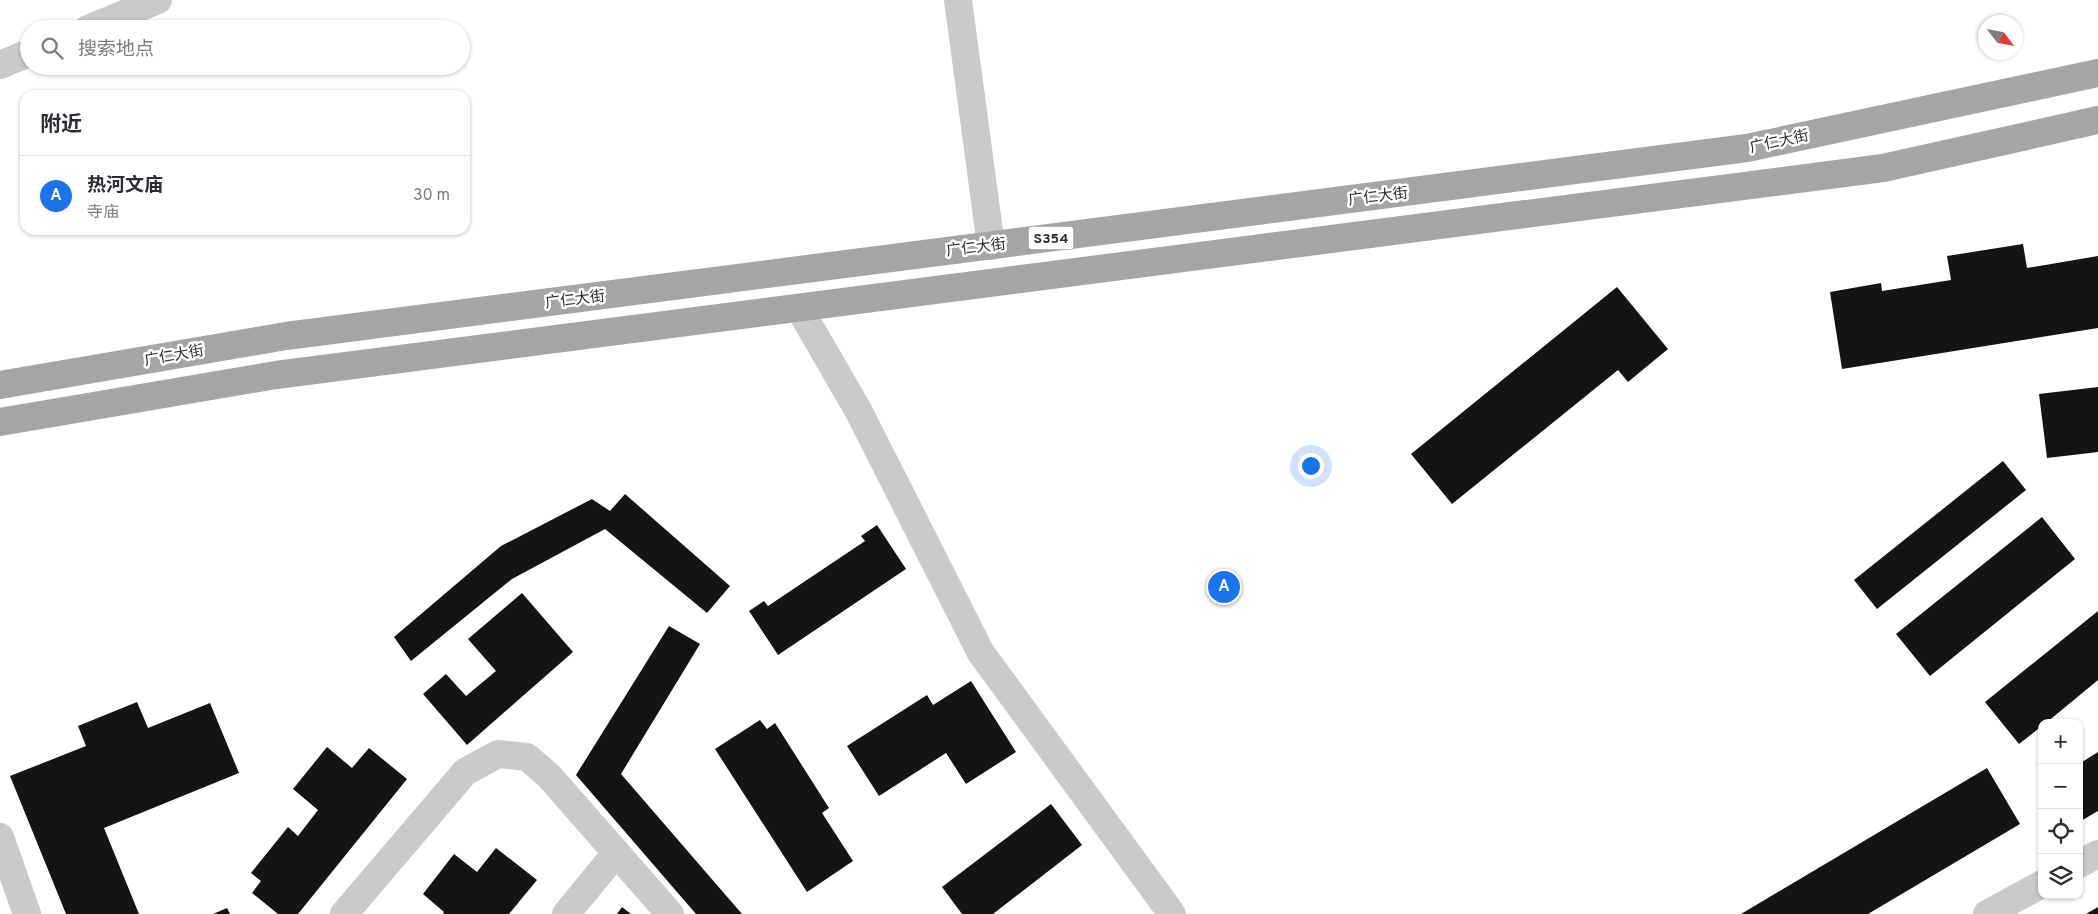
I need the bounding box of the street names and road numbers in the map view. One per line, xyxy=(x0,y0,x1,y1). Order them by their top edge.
street label: 广仁大街 xyxy=(1748,127,1811,158)
street label: 广仁大街 xyxy=(1347,184,1409,211)
road number: S354 xyxy=(1028,227,1074,250)
street label: 广仁大街 xyxy=(945,235,1007,262)
street label: 广仁大街 xyxy=(544,287,606,314)
street label: 广仁大街 xyxy=(143,342,205,371)

